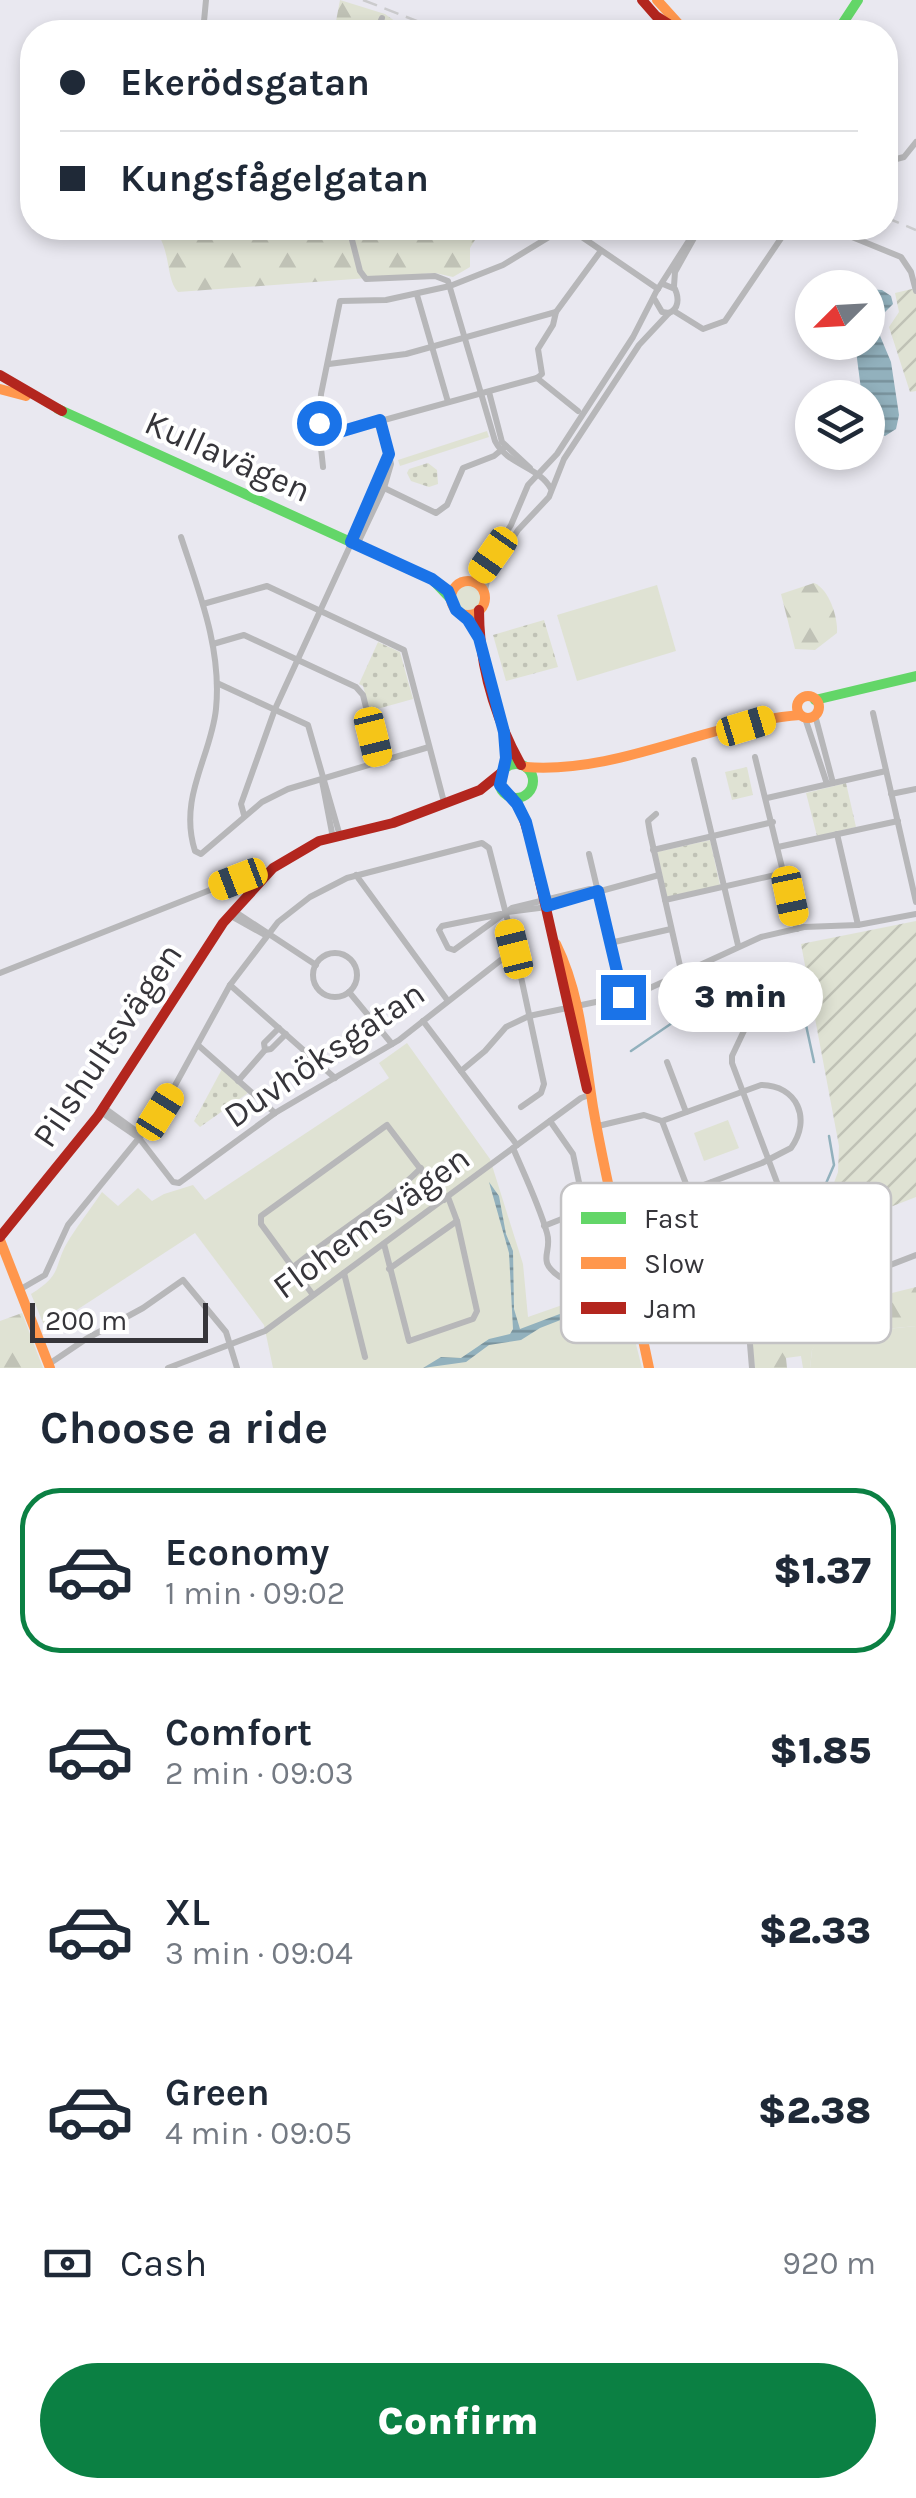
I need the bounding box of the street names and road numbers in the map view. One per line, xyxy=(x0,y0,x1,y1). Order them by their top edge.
street label: Kullavägen xyxy=(139,402,317,511)
street label: Pilshultsvägen xyxy=(24,935,191,1155)
street label: Duvhöksgatan xyxy=(216,972,432,1137)
street label: Flohemsvägen xyxy=(265,1137,478,1308)

